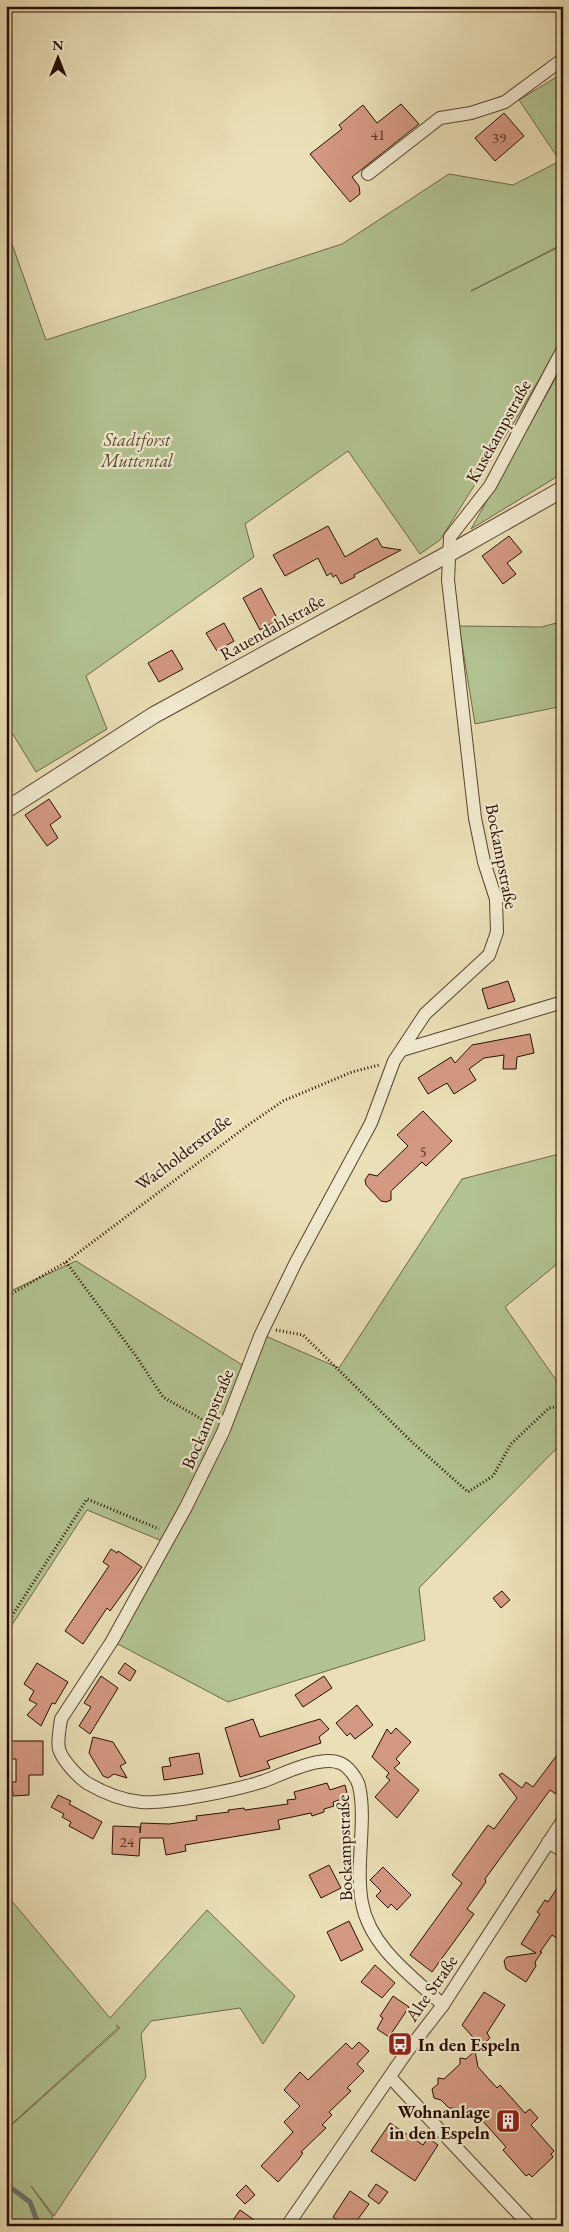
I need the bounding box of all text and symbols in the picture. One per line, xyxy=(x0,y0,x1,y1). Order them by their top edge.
north arrow xyxy=(32,32,82,82)
text: N xyxy=(52,36,64,54)
house number: 41 xyxy=(371,125,385,144)
house number: 39 xyxy=(492,128,506,147)
street label: Kusekampstraße xyxy=(460,375,536,487)
park label: Stadtforst Muttental xyxy=(100,428,174,472)
street label: Rauendahlstraße xyxy=(215,589,329,665)
street label: Bockampstraße xyxy=(481,802,523,910)
street label: Wacholderstraße xyxy=(130,1108,236,1196)
house number: 5 xyxy=(419,1142,427,1161)
street label: Bockampstraße xyxy=(176,1365,238,1473)
street label: Bockampstraße xyxy=(331,1794,357,1902)
house number: 24 xyxy=(120,1832,135,1851)
street label: Alte Straße xyxy=(399,1950,462,2027)
bus stop icon: In den Espeln xyxy=(387,2031,413,2057)
place label: In den Espeln xyxy=(418,2033,520,2056)
place label: Wohnanlage in den Espeln xyxy=(389,2100,490,2144)
building icon: Wohnanlage in den Espeln xyxy=(495,2108,521,2134)

